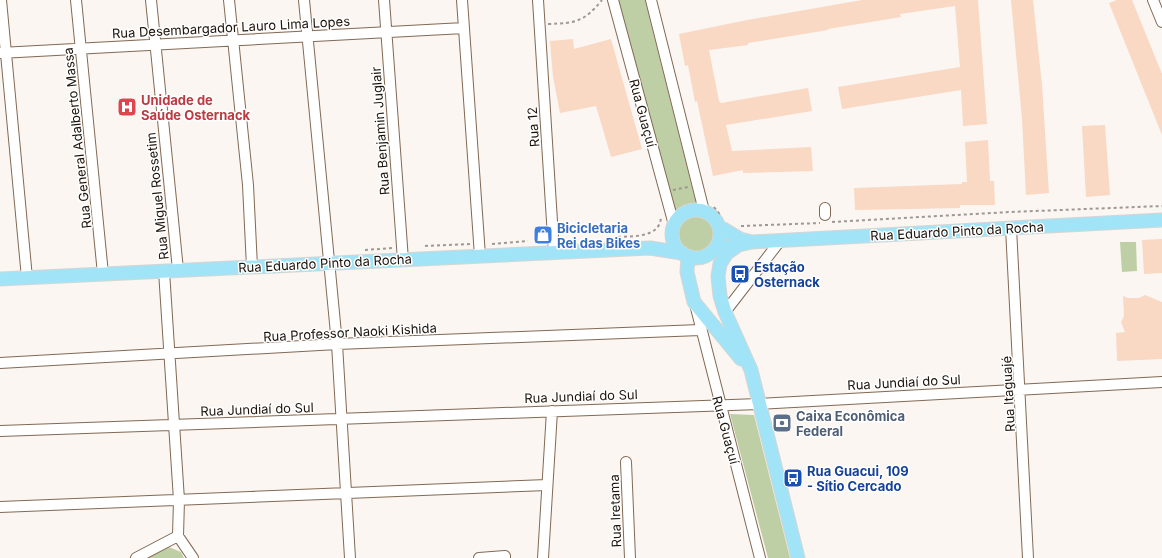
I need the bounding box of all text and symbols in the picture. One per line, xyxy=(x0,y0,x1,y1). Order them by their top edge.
street label: Rua Desembargador Lauro Lima Lopes xyxy=(112,13,351,41)
street label: Rua General Adalberto Massa xyxy=(60,47,94,229)
street label: Rua Benjamin Juglair xyxy=(368,66,392,196)
street label: Rua Guaçuí xyxy=(626,77,660,150)
place label: Unidade de Saúde Osternack xyxy=(141,92,251,123)
hospital icon: Unidade de Saúde Osternack xyxy=(116,96,138,118)
street label: Rua 12 xyxy=(524,106,542,148)
street label: Rua Miguel Rossetim xyxy=(142,132,172,260)
street label: Rua Eduardo Pinto da Rocha xyxy=(870,218,1044,244)
place label: Bicicletaria Rei das Bikes xyxy=(557,220,640,251)
shop icon: Bicicletaria Rei das Bikes xyxy=(532,224,554,246)
street label: Rua Eduardo Pinto da Rocha xyxy=(238,250,412,276)
place label: Estação Osternack xyxy=(754,259,820,290)
bus stop icon: Estação Osternack xyxy=(729,263,751,285)
street label: Rua Professor Naoki Kishida xyxy=(263,319,437,345)
street label: Rua Itaguajé xyxy=(998,356,1018,432)
street label: Rua Jundiaí do Sul xyxy=(847,371,961,393)
street label: Rua Jundiaí do Sul xyxy=(524,386,638,406)
street label: Rua Guaçuí xyxy=(709,394,743,467)
street label: Rua Jundiaí do Sul xyxy=(200,399,314,419)
place label: Caixa Econômica Federal xyxy=(796,408,905,439)
bank icon: Caixa Econômica Federal xyxy=(771,412,793,434)
place label: Rua Guacui, 109 - Sítio Cercado xyxy=(807,463,909,494)
bus stop icon: Rua Guacui, 109 - Sítio Cercado xyxy=(782,467,804,489)
street label: Rua Iretama xyxy=(606,474,624,548)

